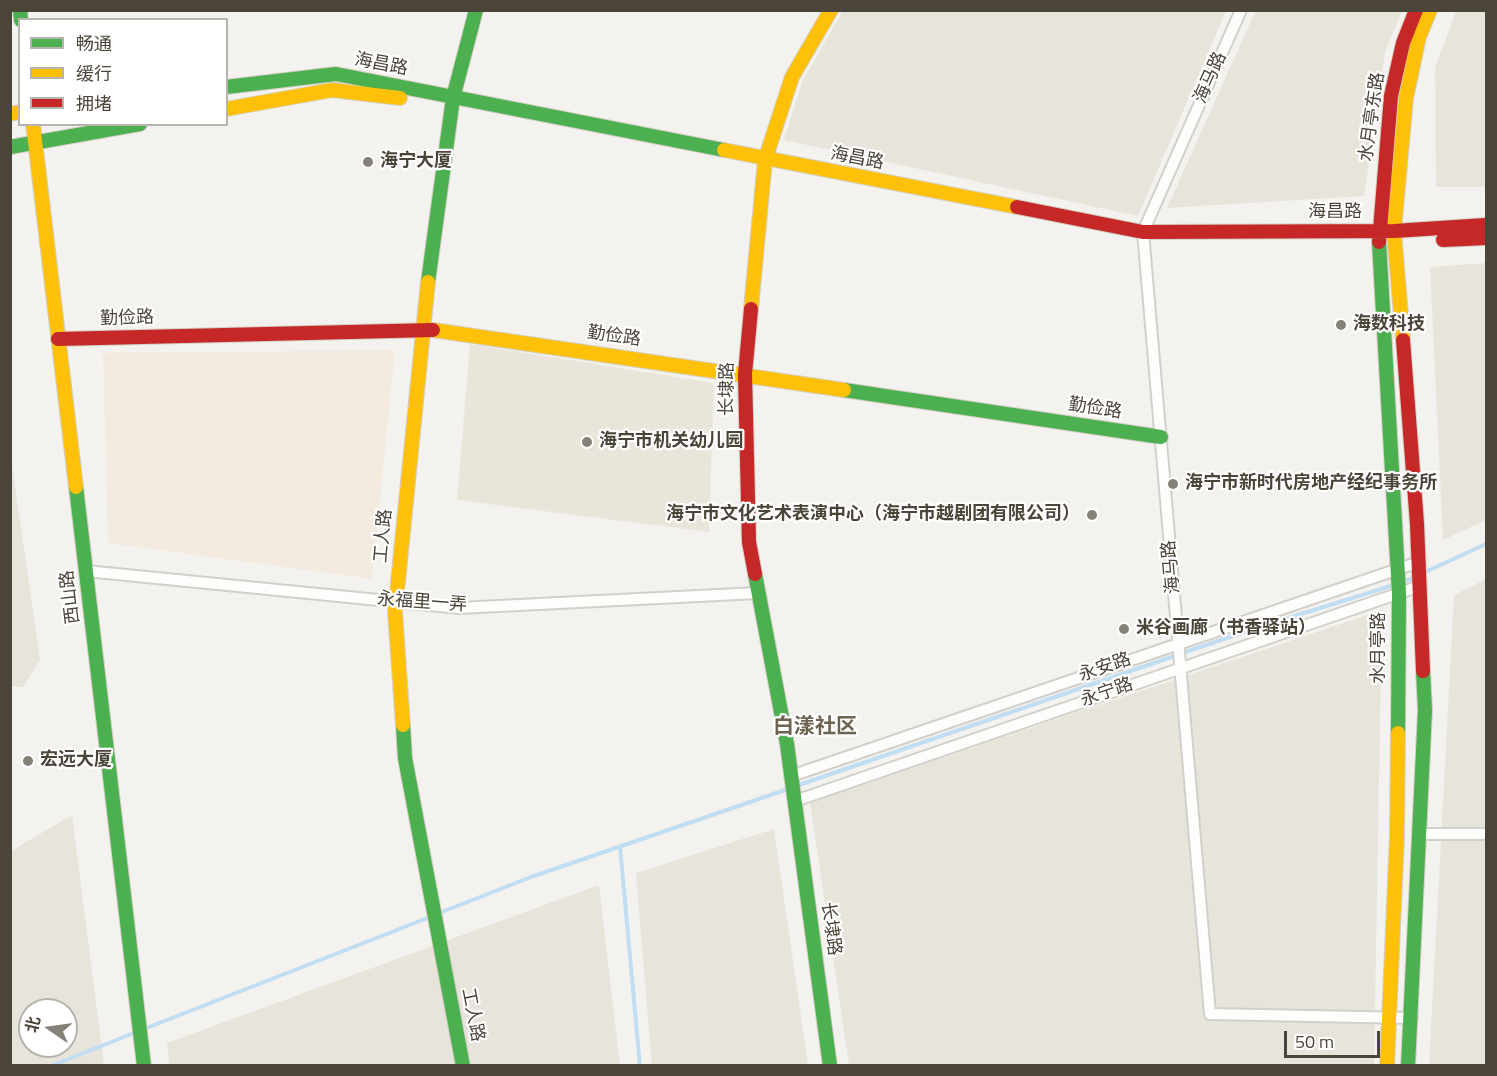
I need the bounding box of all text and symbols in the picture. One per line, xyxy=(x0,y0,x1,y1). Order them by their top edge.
legend xyxy=(18,18,228,126)
text: 畅通 xyxy=(76,30,112,57)
street label: 海昌路 xyxy=(352,49,410,81)
street label: 海马路 xyxy=(1190,49,1232,107)
text: 缓行 xyxy=(76,60,112,87)
street label: 水月亭东路 xyxy=(1356,71,1390,163)
text: 拥堵 xyxy=(76,90,112,117)
street label: 海昌路 xyxy=(828,143,886,175)
place label: 海宁大厦 xyxy=(380,151,452,173)
marker: 海宁大厦 xyxy=(361,155,375,169)
street label: 海昌路 xyxy=(1308,202,1362,224)
street label: 勤俭路 xyxy=(100,307,154,331)
place label: 海数科技 xyxy=(1353,314,1425,336)
marker: 海数科技 xyxy=(1334,318,1348,332)
street label: 勤俭路 xyxy=(586,323,642,351)
street label: 长埭路 xyxy=(717,362,739,416)
street label: 勤俭路 xyxy=(1067,394,1123,424)
place label: 海宁市机关幼儿园 xyxy=(599,431,743,453)
marker: 海宁市机关幼儿园 xyxy=(580,435,594,449)
place label: 海宁市新时代房地产经纪事务所 xyxy=(1185,473,1437,495)
marker: 海宁市新时代房地产经纪事务所 xyxy=(1166,477,1180,491)
place label: 海宁市文化艺术表演中心（海宁市越剧团有限公司） xyxy=(666,504,1080,526)
street label: 工人路 xyxy=(371,508,397,564)
marker: 海宁市文化艺术表演中心（海宁市越剧团有限公司） xyxy=(1085,508,1099,522)
street label: 海马路 xyxy=(1159,539,1185,595)
street label: 西山路 xyxy=(57,569,85,625)
street label: 永福里一弄 xyxy=(376,589,468,617)
street label: 水月亭路 xyxy=(1369,612,1391,684)
place label: 米谷画廊（书香驿站） xyxy=(1136,618,1316,640)
marker: 米谷画廊（书香驿站） xyxy=(1117,622,1131,636)
street label: 永安路 xyxy=(1076,649,1134,687)
street label: 永宁路 xyxy=(1078,674,1136,712)
district label: 白漾社区 xyxy=(773,715,857,741)
place label: 宏远大厦 xyxy=(40,750,112,772)
marker: 宏远大厦 xyxy=(21,754,35,768)
street label: 长埭路 xyxy=(816,901,844,957)
street label: 工人路 xyxy=(456,986,488,1044)
north arrow xyxy=(18,998,78,1058)
text: 北 xyxy=(19,1014,46,1035)
scale bar xyxy=(1287,1019,1383,1057)
text: 50 m xyxy=(1295,1028,1334,1055)

